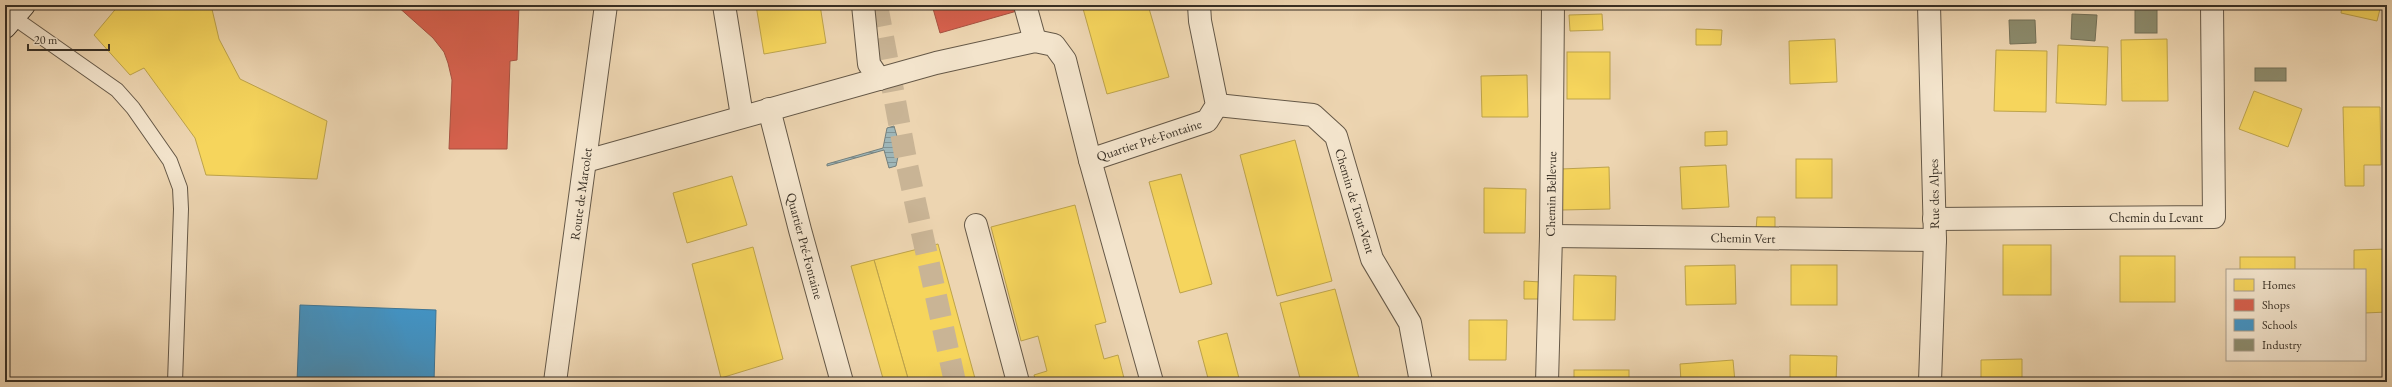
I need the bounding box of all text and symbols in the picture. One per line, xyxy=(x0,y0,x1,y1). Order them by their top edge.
scale bar xyxy=(28,26,109,52)
text: 20 m xyxy=(34,32,58,48)
street label: Quartier Pré-Fontaine xyxy=(1094,115,1204,165)
street label: Chemin de Tout-Vent xyxy=(1331,146,1379,256)
street label: Route de Marcolet xyxy=(566,147,596,241)
street label: Chemin Bellevue xyxy=(1542,151,1560,237)
street label: Rue des Alpes xyxy=(1925,159,1943,229)
street label: Quartier Pré-Fontaine xyxy=(783,191,827,301)
street label: Chemin du Levant xyxy=(2109,209,2203,226)
street label: Chemin Vert xyxy=(1711,229,1775,247)
legend xyxy=(2226,269,2366,361)
text: Homes xyxy=(2262,277,2296,293)
text: Shops xyxy=(2262,297,2290,313)
text: Schools xyxy=(2262,317,2297,333)
text: Industry xyxy=(2262,337,2302,353)

